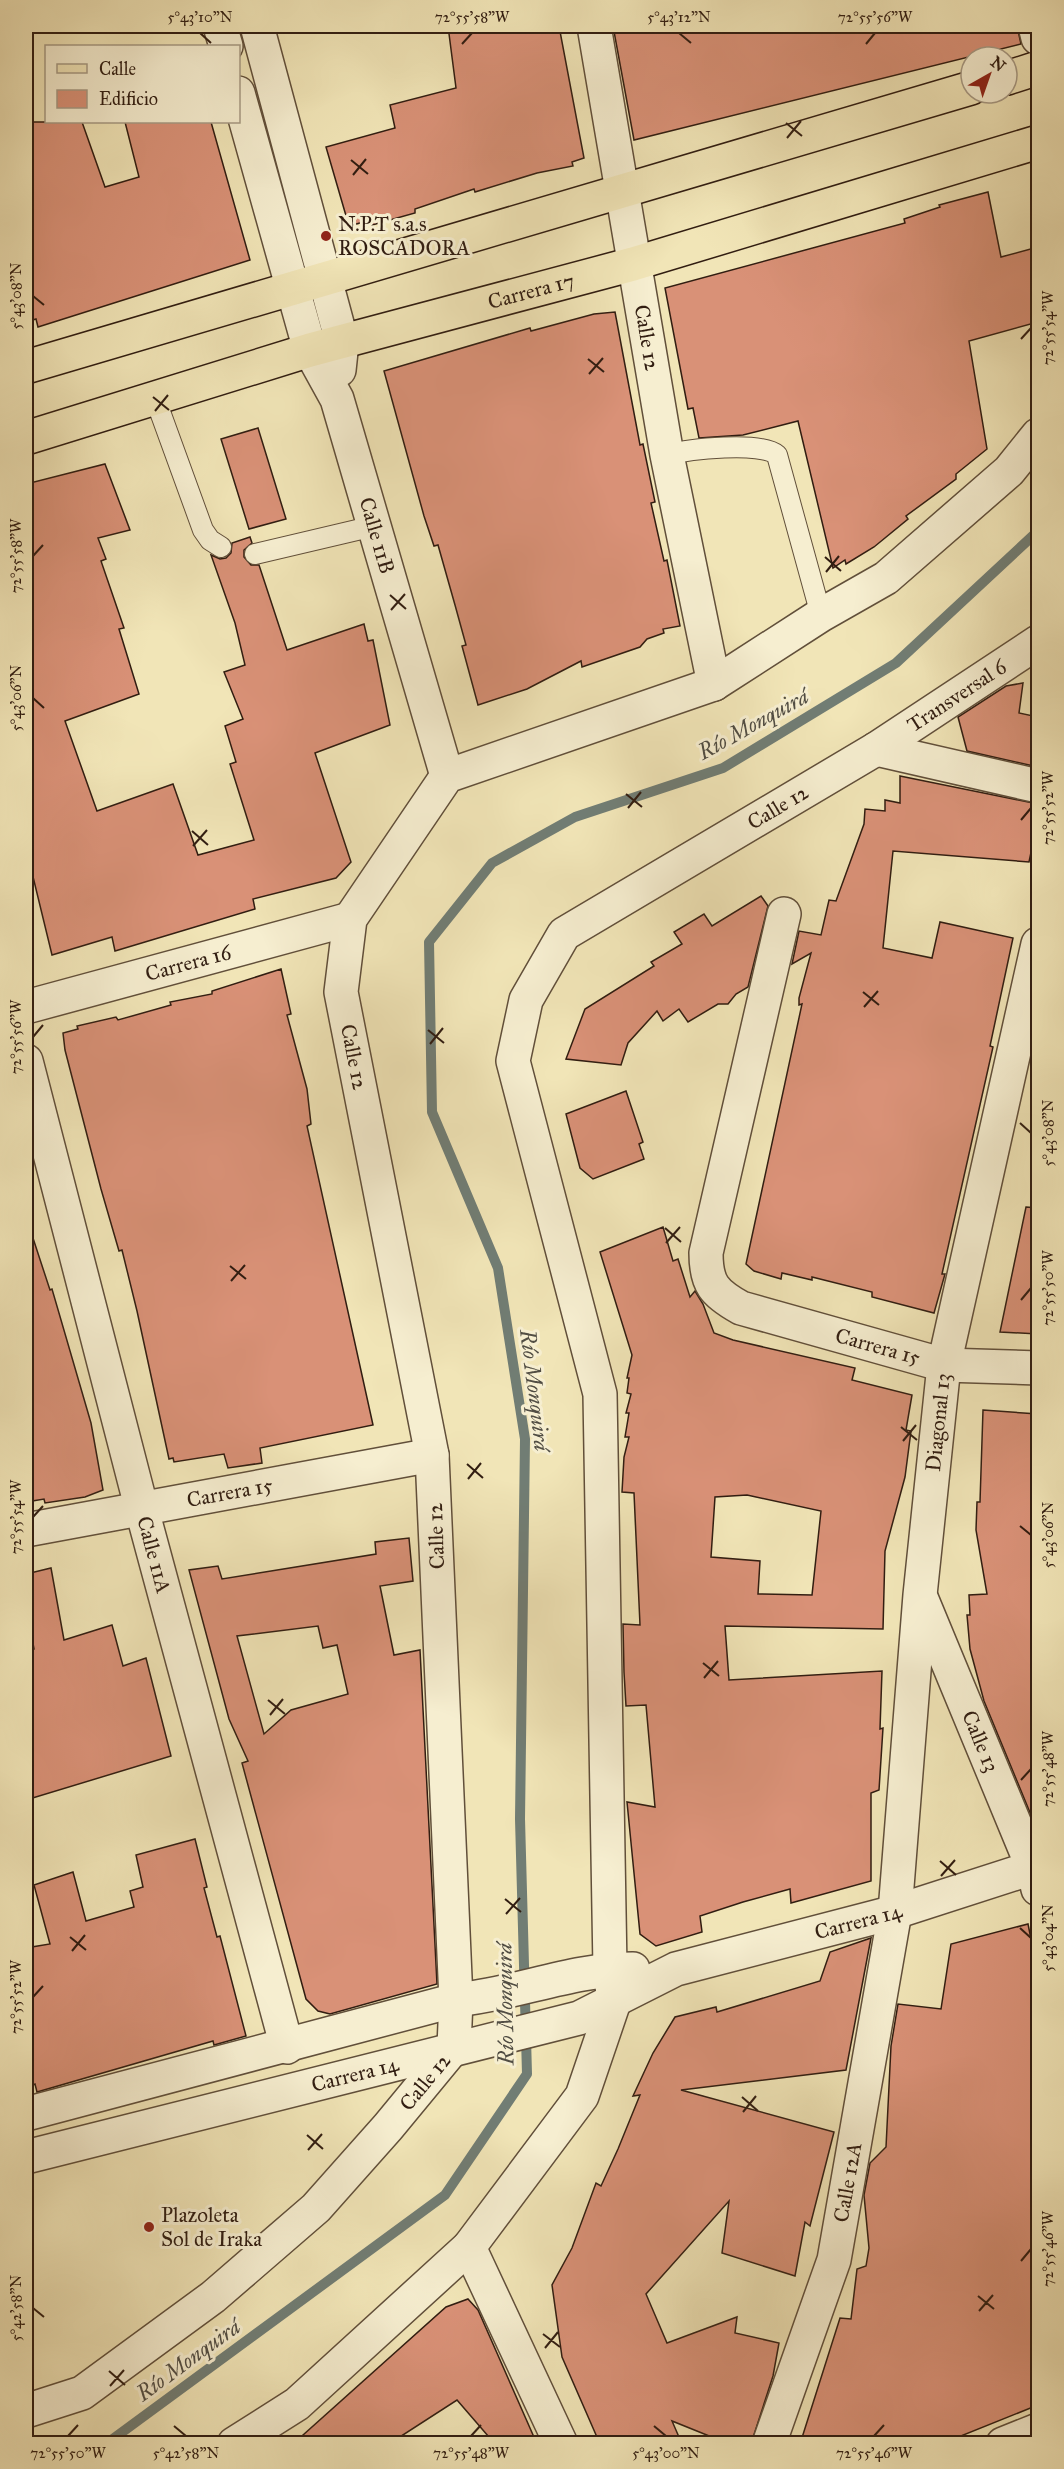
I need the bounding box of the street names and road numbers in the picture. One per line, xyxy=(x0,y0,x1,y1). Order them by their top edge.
street label: Carrera 17 xyxy=(485,267,577,315)
street label: Calle 12 xyxy=(629,303,666,373)
street label: Calle 11B xyxy=(353,494,400,577)
street label: Transversal 6 xyxy=(902,653,1012,738)
street label: Calle 12 xyxy=(743,779,814,835)
street label: Carrera 16 xyxy=(142,939,235,987)
street label: Calle 12 xyxy=(335,1022,373,1093)
street label: Carrera 15 xyxy=(832,1322,923,1371)
street label: Diagonal 13 xyxy=(920,1372,956,1473)
street label: Carrera 15 xyxy=(185,1472,275,1513)
street label: Calle 12 xyxy=(422,1502,450,1570)
street label: Calle 11A xyxy=(131,1513,177,1596)
street label: Calle 13 xyxy=(956,1707,1005,1776)
street label: Carrera 14 xyxy=(812,1897,906,1945)
street label: Calle 12 xyxy=(394,2048,457,2116)
street label: Carrera 14 xyxy=(309,2051,402,2098)
street label: Calle 12A xyxy=(828,2140,867,2224)

